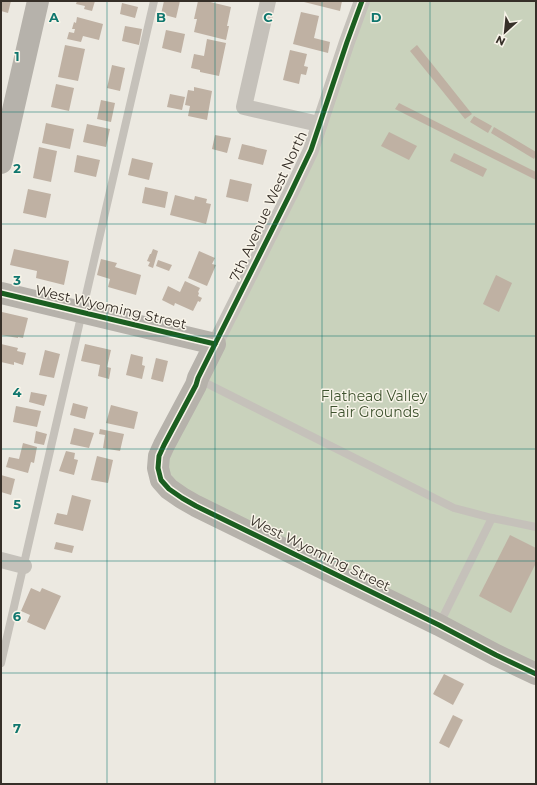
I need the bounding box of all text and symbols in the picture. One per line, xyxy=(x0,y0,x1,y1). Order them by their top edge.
text: A xyxy=(48,9,60,25)
text: B xyxy=(156,9,166,25)
text: C xyxy=(263,9,273,25)
text: D xyxy=(371,9,382,25)
north arrow xyxy=(485,12,525,52)
text: N xyxy=(493,33,508,49)
text: 1 xyxy=(14,48,20,64)
street label: 7th Avenue West North xyxy=(225,128,311,284)
text: 2 xyxy=(13,160,21,176)
text: 3 xyxy=(12,272,21,288)
street label: West Wyoming Street xyxy=(34,281,189,333)
text: 4 xyxy=(13,384,22,400)
park label: Flathead Valley Fair Grounds xyxy=(321,387,428,421)
text: 5 xyxy=(13,496,21,512)
street label: West Wyoming Street xyxy=(246,511,394,595)
text: 6 xyxy=(13,608,22,624)
text: 7 xyxy=(13,720,21,736)

